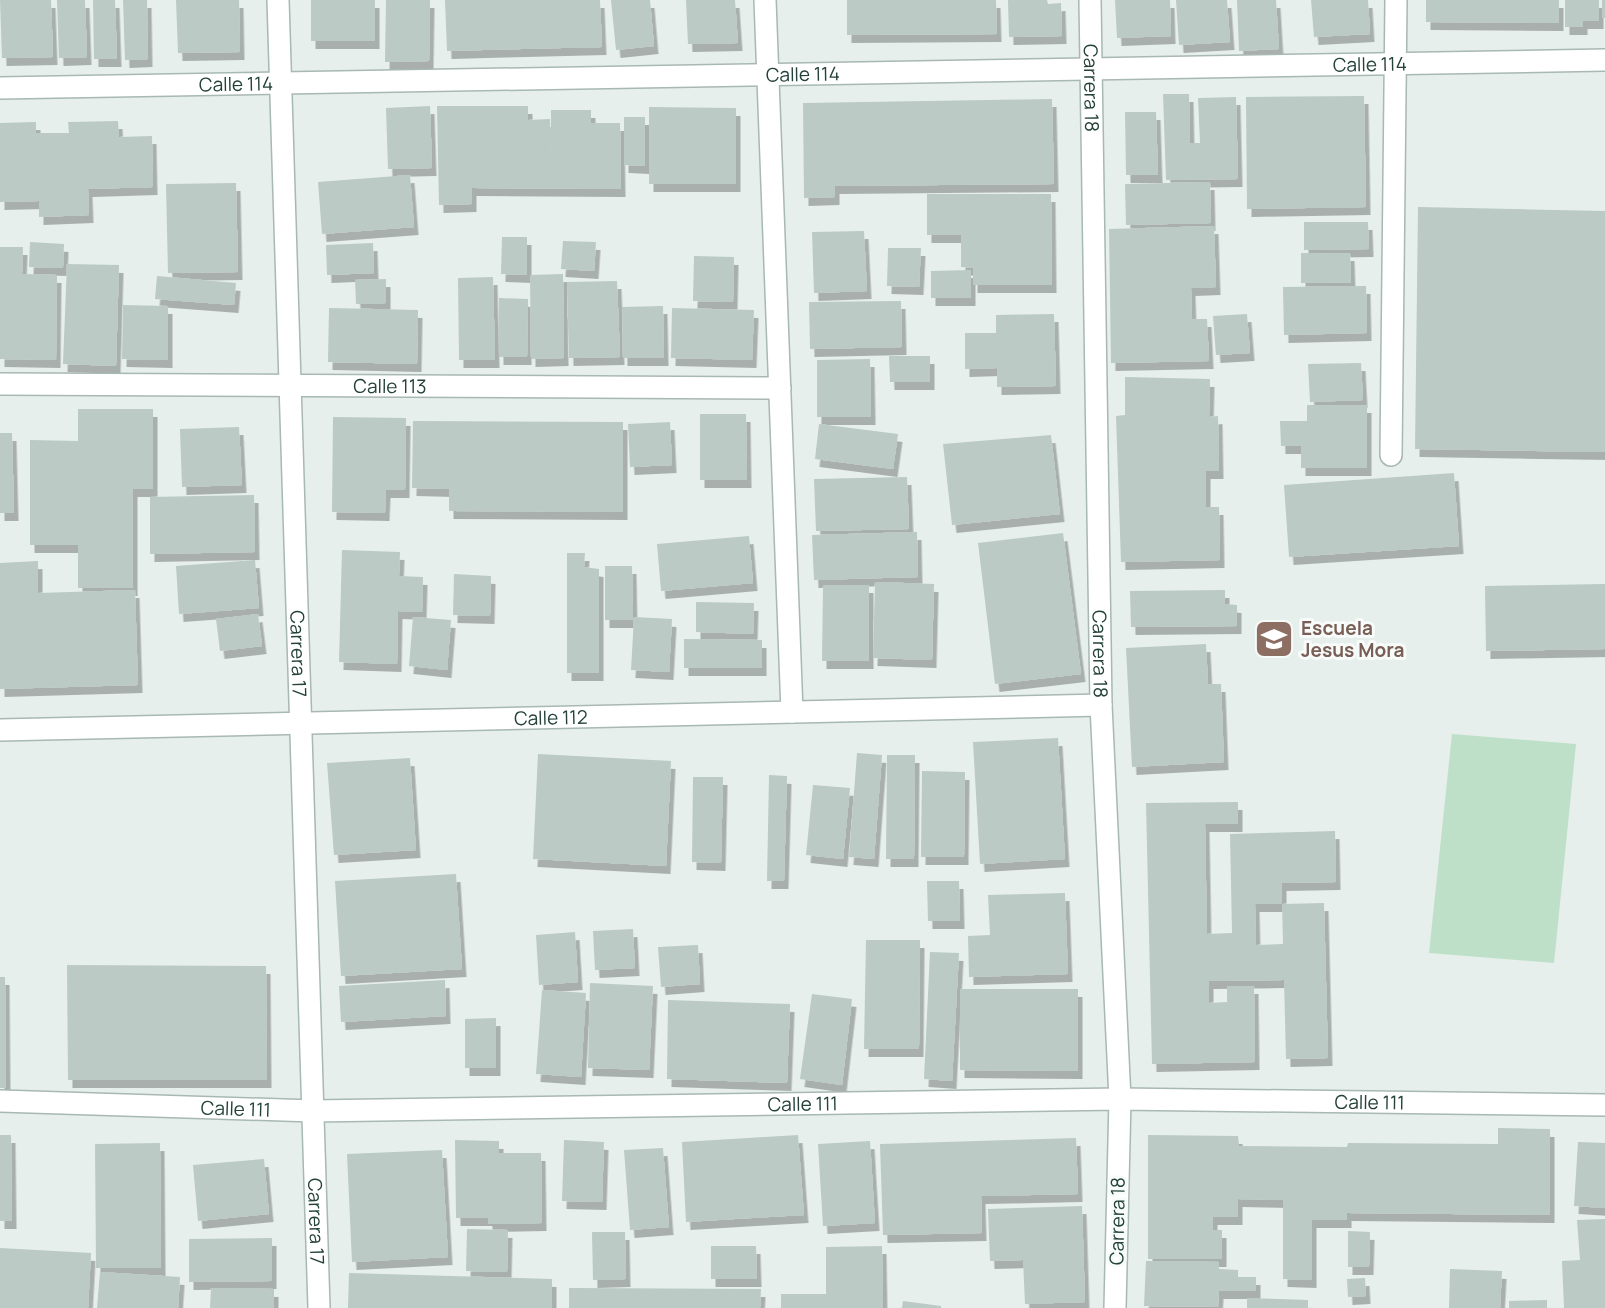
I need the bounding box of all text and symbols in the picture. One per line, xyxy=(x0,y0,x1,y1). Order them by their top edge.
street label: Carrera 18 xyxy=(1078,44,1105,132)
street label: Calle 114 xyxy=(1333,50,1407,78)
street label: Calle 114 xyxy=(766,60,840,88)
street label: Calle 114 xyxy=(199,70,273,98)
street label: Calle 113 xyxy=(353,373,427,399)
street label: Carrera 17 xyxy=(284,610,313,697)
street label: Carrera 18 xyxy=(1087,610,1114,698)
place label: Escuela Jesus Mora xyxy=(1301,615,1404,663)
school or university icon: Escuela Jesus Mora xyxy=(1253,618,1295,660)
street label: Calle 112 xyxy=(514,704,588,731)
street label: Calle 111 xyxy=(1334,1089,1405,1116)
street label: Calle 111 xyxy=(767,1090,838,1117)
street label: Calle 111 xyxy=(200,1094,271,1123)
street label: Carrera 18 xyxy=(1103,1177,1131,1265)
street label: Carrera 17 xyxy=(302,1178,331,1265)

